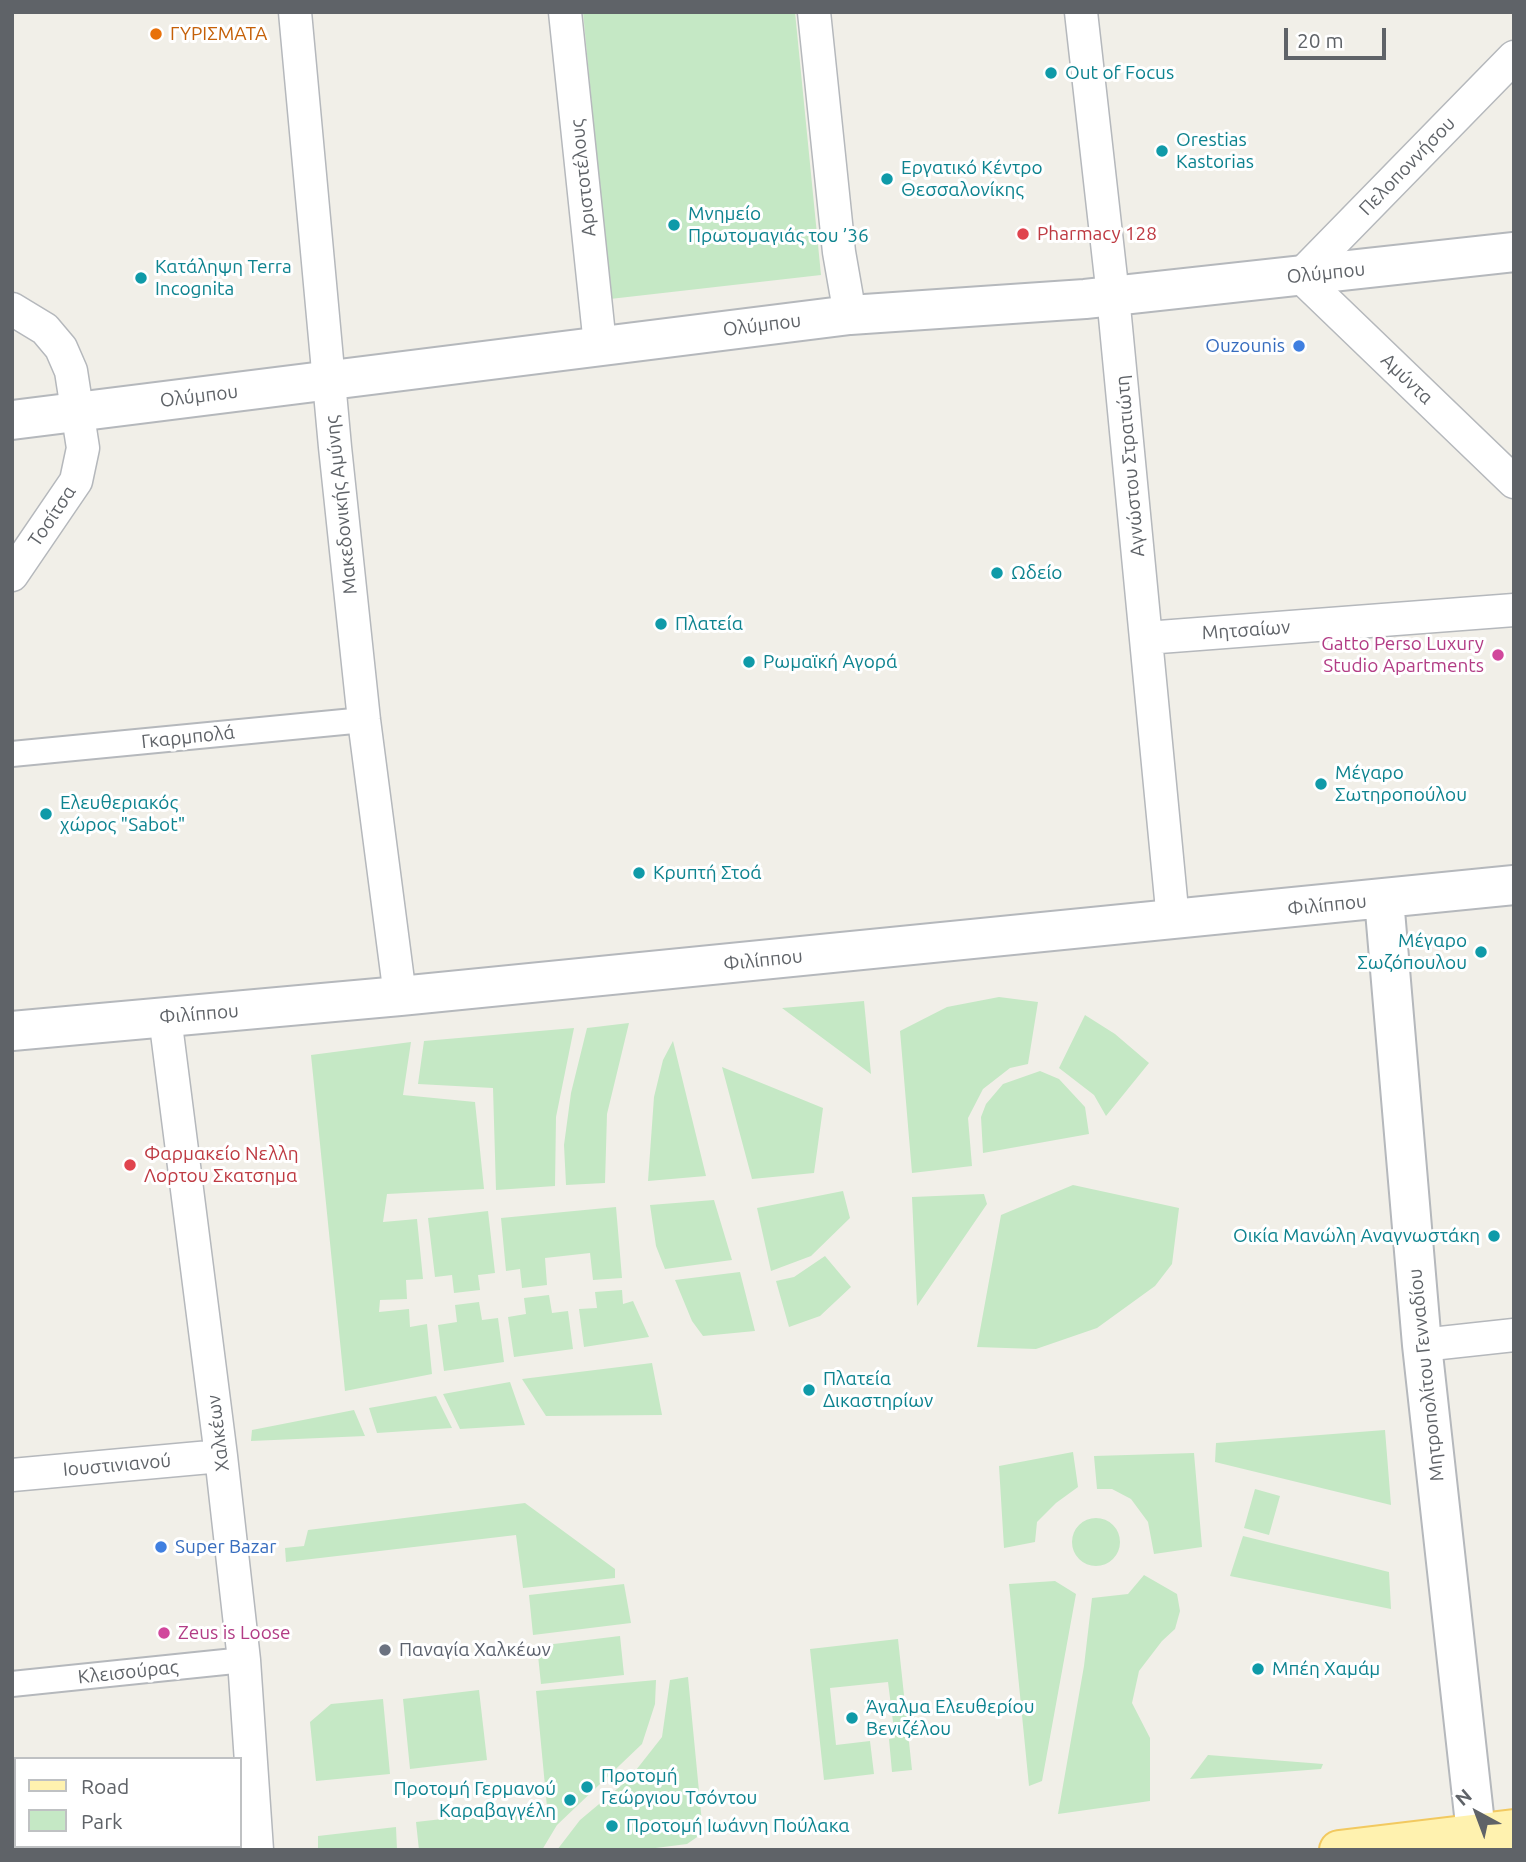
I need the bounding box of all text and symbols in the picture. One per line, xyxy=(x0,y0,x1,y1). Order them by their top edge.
scale bar xyxy=(1288,14,1390,58)
place label: ΓΥΡΙΣΜΑΤΑ xyxy=(170,23,267,45)
marker: ΓΥΡΙΣΜΑΤΑ xyxy=(148,26,164,42)
text: 20 m xyxy=(1297,28,1344,52)
place label: Out of Focus xyxy=(1065,62,1174,84)
marker: Out of Focus xyxy=(1043,65,1059,81)
street label: Πελοποννήσου xyxy=(1354,112,1460,220)
street label: Αριστοτέλους xyxy=(565,118,601,238)
place label: Orestias Kastorias xyxy=(1176,129,1254,173)
marker: Orestias Kastorias xyxy=(1154,143,1170,159)
place label: Εργατικό Κέντρο Θεσσαλονίκης xyxy=(901,157,1043,201)
marker: Εργατικό Κέντρο Θεσσαλονίκης xyxy=(879,171,895,187)
place label: Μνημείο Πρωτομαγιάς του ’36 xyxy=(688,203,869,247)
marker: Μνημείο Πρωτομαγιάς του ’36 xyxy=(666,217,682,233)
place label: Pharmacy 128 xyxy=(1037,223,1157,245)
marker: Pharmacy 128 xyxy=(1015,226,1031,242)
place label: Κατάληψη Terra Incognita xyxy=(155,256,292,300)
street label: Ολύμπου xyxy=(1286,258,1366,288)
marker: Κατάληψη Terra Incognita xyxy=(133,270,149,286)
street label: Ολύμπου xyxy=(722,309,802,341)
place label: Ouzounis xyxy=(1205,335,1285,357)
marker: Ouzounis xyxy=(1291,338,1307,354)
street label: Αμύντα xyxy=(1376,349,1438,409)
street label: Αγνώστου Στρατιώτη xyxy=(1111,374,1149,558)
street label: Ολύμπου xyxy=(159,380,239,412)
street label: Μακεδονικής Αμύνης xyxy=(320,414,362,596)
street label: Τοσίτσα xyxy=(23,481,81,551)
place label: Ωδείο xyxy=(1011,562,1062,584)
marker: Ωδείο xyxy=(989,565,1005,581)
place label: Πλατεία xyxy=(675,613,743,635)
marker: Πλατεία xyxy=(653,616,669,632)
street label: Μητσαίων xyxy=(1201,616,1291,644)
place label: Gatto Perso Luxury Studio Apartments xyxy=(1321,633,1484,677)
marker: Gatto Perso Luxury Studio Apartments xyxy=(1490,647,1506,663)
place label: Ρωμαϊκή Αγορά xyxy=(763,651,897,673)
marker: Ρωμαϊκή Αγορά xyxy=(741,654,757,670)
street label: Γκαρμπολά xyxy=(140,721,236,753)
place label: Μέγαρο Σωτηροπούλου xyxy=(1335,762,1467,806)
marker: Μέγαρο Σωτηροπούλου xyxy=(1313,776,1329,792)
place label: Ελευθεριακός χώρος "Sabot" xyxy=(60,792,185,836)
marker: Ελευθεριακός χώρος "Sabot" xyxy=(38,806,54,822)
place label: Κρυπτή Στοά xyxy=(653,862,762,884)
marker: Κρυπτή Στοά xyxy=(631,865,647,881)
street label: Φιλίππου xyxy=(1286,889,1368,921)
place label: Μέγαρο Σωζόπουλου xyxy=(1357,930,1467,974)
street label: Φιλίππου xyxy=(722,944,804,976)
marker: Μέγαρο Σωζόπουλου xyxy=(1473,944,1489,960)
street label: Φιλίππου xyxy=(158,999,240,1029)
place label: Φαρμακείο Νελλη Λορτου Σκατσημα xyxy=(144,1143,299,1187)
marker: Φαρμακείο Νελλη Λορτου Σκατσημα xyxy=(122,1157,138,1173)
place label: Οικία Μανώλη Αναγνωστάκη xyxy=(1233,1225,1480,1247)
marker: Οικία Μανώλη Αναγνωστάκη xyxy=(1486,1228,1502,1244)
street label: Μητροπολίτου Γενναδίου xyxy=(1403,1267,1449,1483)
place label: Πλατεία Δικαστηρίων xyxy=(823,1368,933,1412)
marker: Πλατεία Δικαστηρίων xyxy=(801,1382,817,1398)
street label: Χαλκέων xyxy=(202,1393,234,1473)
street label: Ιουστινιανού xyxy=(62,1449,172,1481)
place label: Super Bazar xyxy=(175,1536,276,1558)
marker: Super Bazar xyxy=(153,1539,169,1555)
place label: Zeus is Loose xyxy=(178,1622,291,1644)
marker: Zeus is Loose xyxy=(156,1625,172,1641)
place label: Παναγία Χαλκέων xyxy=(399,1639,551,1661)
marker: Παναγία Χαλκέων xyxy=(377,1642,393,1658)
street label: Κλεισούρας xyxy=(77,1655,179,1689)
place label: Μπέη Χαμάμ xyxy=(1272,1658,1380,1680)
marker: Μπέη Χαμάμ xyxy=(1250,1661,1266,1677)
place label: Άγαλμα Ελευθερίου Βενιζέλου xyxy=(866,1696,1034,1740)
marker: Άγαλμα Ελευθερίου Βενιζέλου xyxy=(844,1710,860,1726)
legend xyxy=(14,1757,242,1848)
place label: Προτομή Γεώργιου Τσόντου xyxy=(601,1765,757,1809)
text: Road xyxy=(81,1774,129,1798)
place label: Προτομή Γερμανού Καραβαγγέλη xyxy=(393,1778,556,1822)
north arrow xyxy=(1442,1778,1512,1848)
marker: Προτομή Γεώργιου Τσόντου xyxy=(579,1779,595,1795)
text: N xyxy=(1451,1784,1476,1810)
marker: Προτομή Γερμανού Καραβαγγέλη xyxy=(562,1792,578,1808)
text: Park xyxy=(81,1809,123,1833)
place label: Προτομή Ιωάννη Πούλακα xyxy=(626,1815,850,1837)
marker: Προτομή Ιωάννη Πούλακα xyxy=(604,1818,620,1834)

